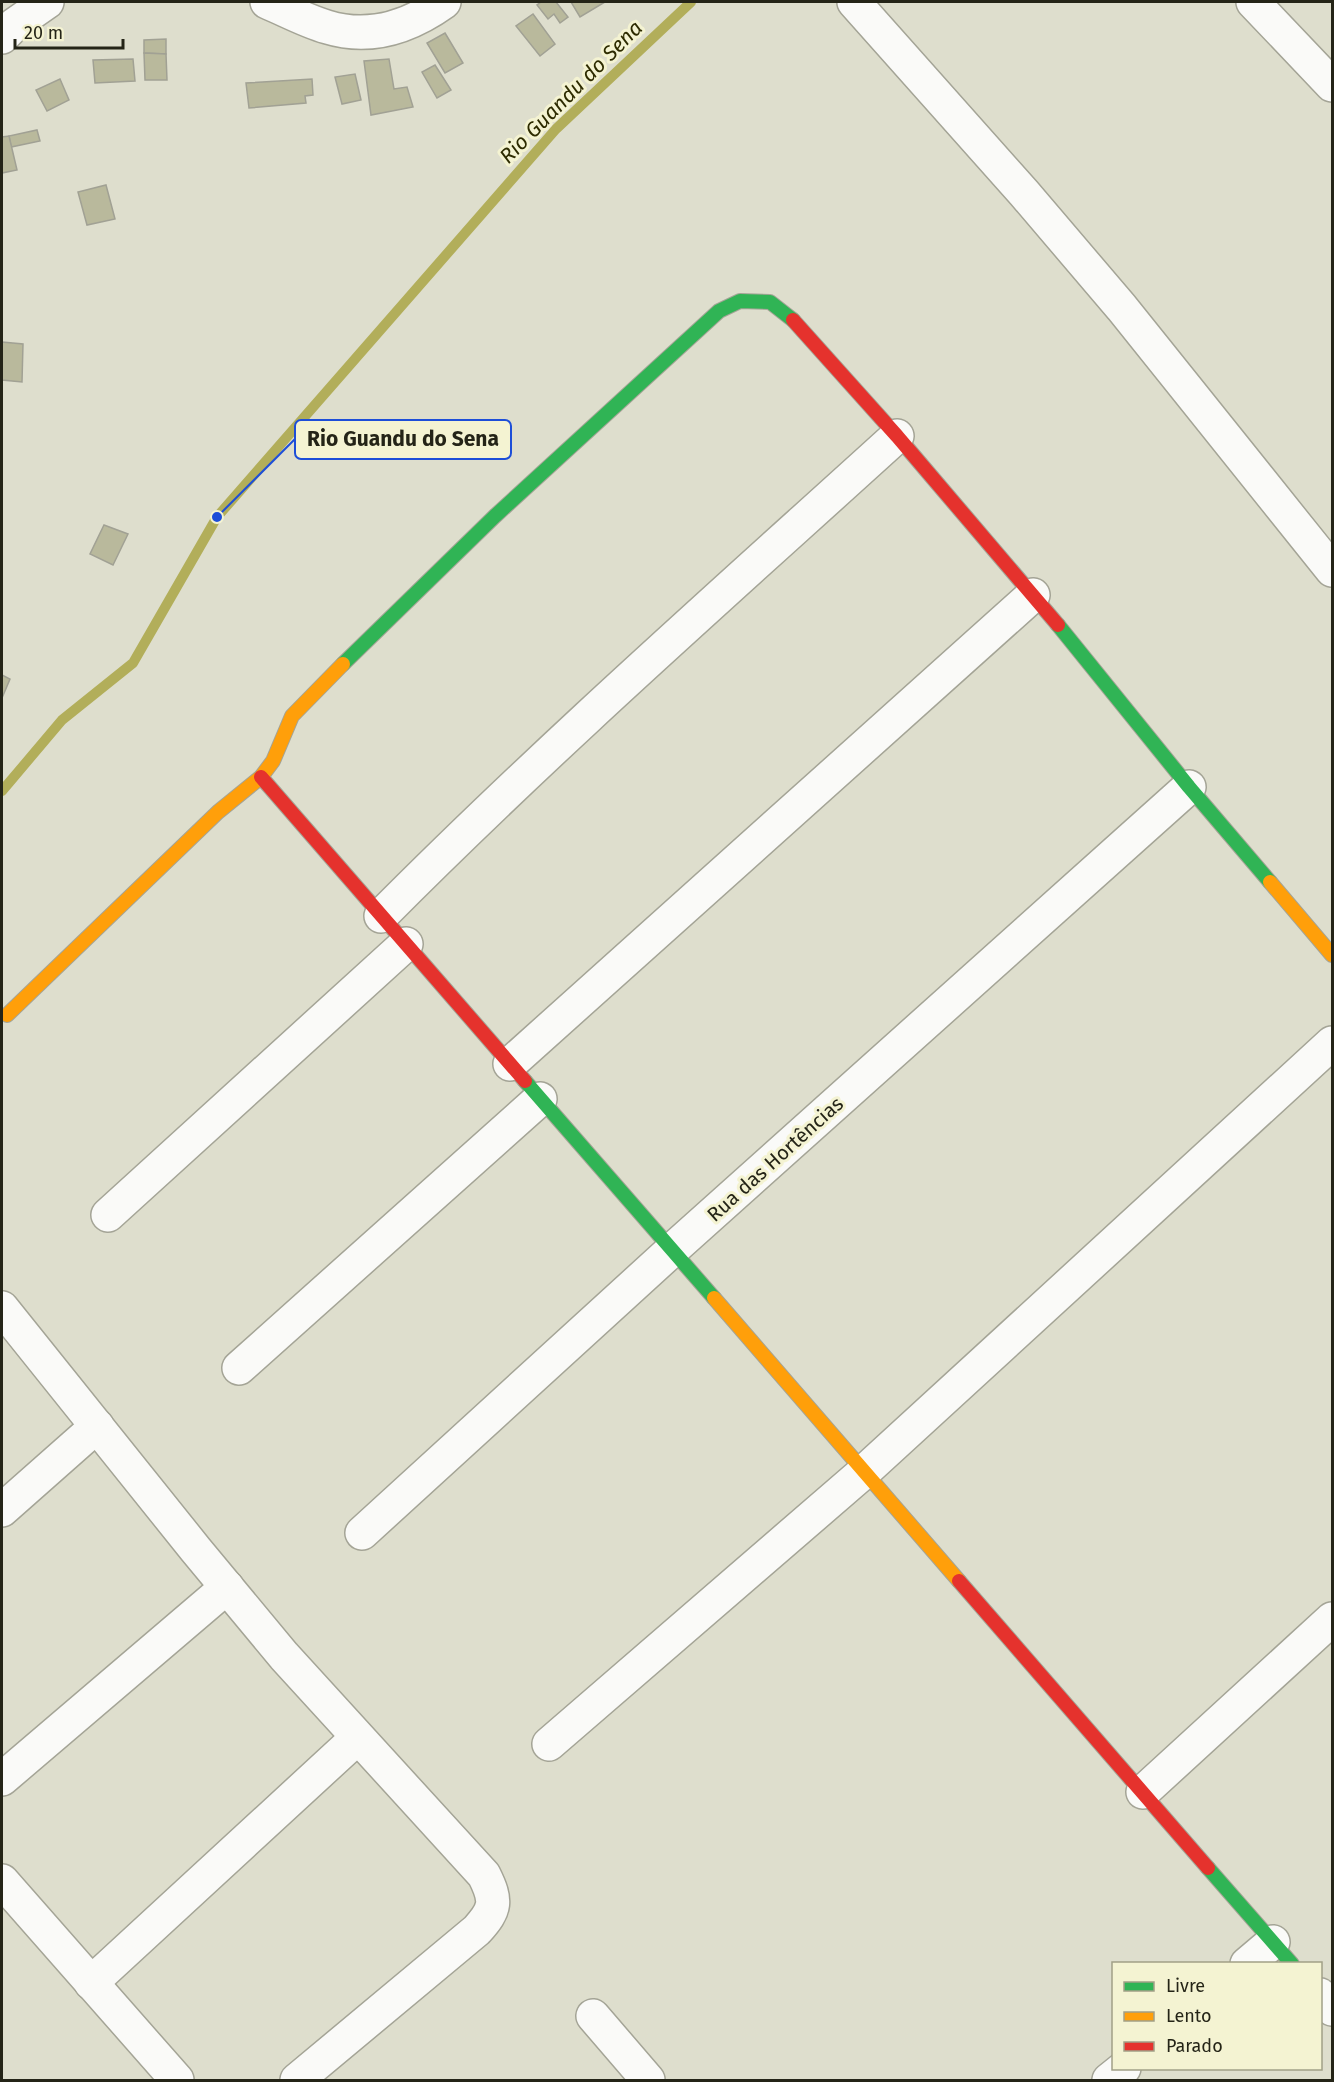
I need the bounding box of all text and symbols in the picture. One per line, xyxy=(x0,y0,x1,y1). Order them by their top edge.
scale bar xyxy=(15,12,123,50)
water label: Rio Guandu do Sena xyxy=(494,15,648,169)
text: 20 m xyxy=(24,22,63,44)
callout: Rio Guandu do Sena xyxy=(295,420,511,459)
text: Rio Guandu do Sena xyxy=(307,426,499,452)
street label: Rua das Hortências xyxy=(702,1092,848,1226)
legend xyxy=(1112,1962,1322,2070)
text: Livre xyxy=(1166,1975,1205,1997)
text: Lento xyxy=(1166,2005,1212,2027)
text: Parado xyxy=(1166,2035,1223,2057)

